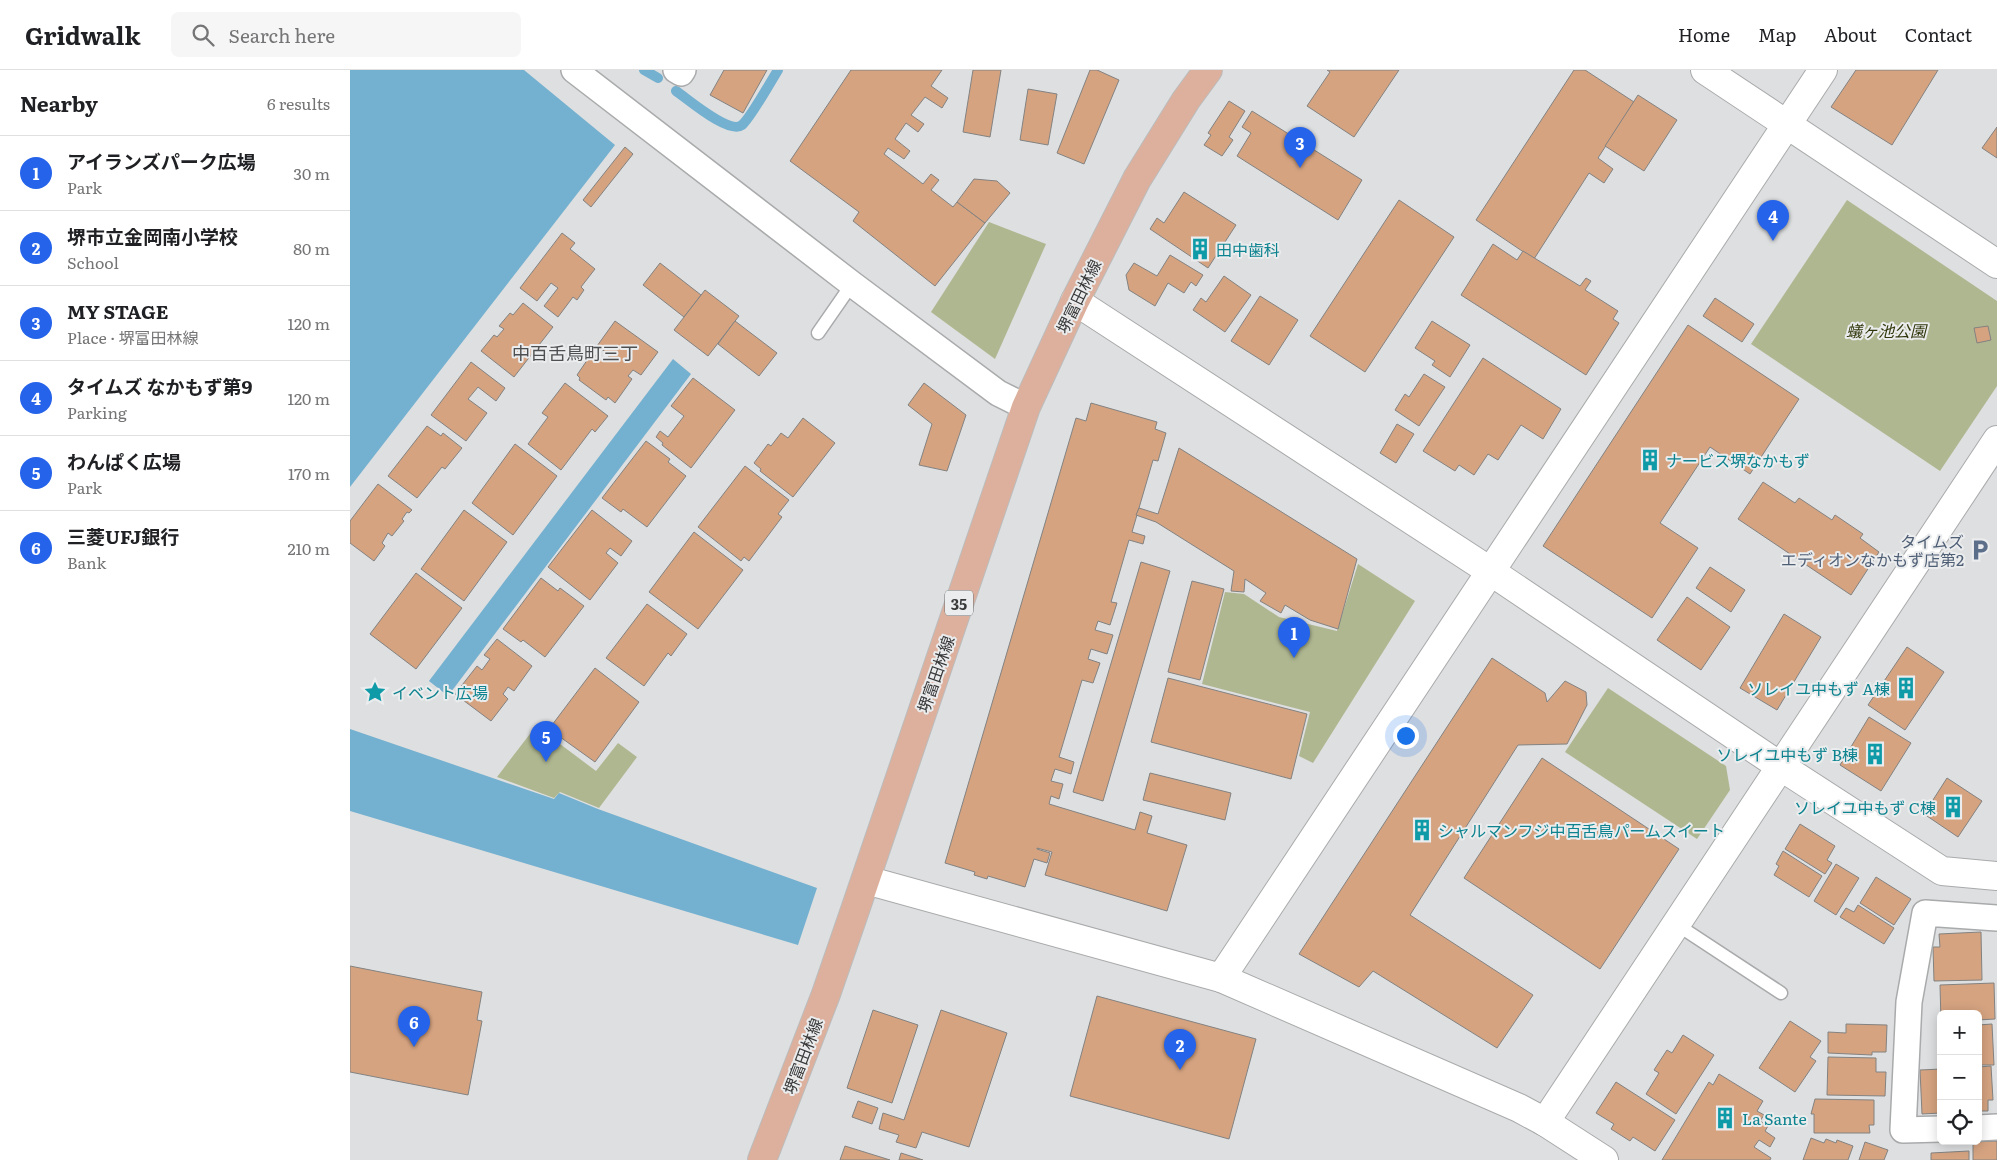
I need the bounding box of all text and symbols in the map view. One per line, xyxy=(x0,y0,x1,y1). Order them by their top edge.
search box xyxy=(171,12,521,57)
text: Gridwalk xyxy=(25,17,141,52)
icon: search xyxy=(189,21,217,49)
text: Search here xyxy=(229,21,335,49)
text: Home xyxy=(1678,21,1730,48)
text: Map xyxy=(1758,21,1796,48)
text: About xyxy=(1824,21,1877,48)
text: Contact xyxy=(1905,21,1972,48)
text: Nearby xyxy=(20,87,98,118)
text: 6 results xyxy=(267,91,330,115)
pin: 3 xyxy=(1284,127,1316,168)
text: アイランズパーク広場 xyxy=(67,147,256,175)
text: 1 xyxy=(33,161,39,185)
text: 30 m xyxy=(293,161,330,185)
text: Park xyxy=(67,175,102,199)
pin: 4 xyxy=(1757,200,1789,241)
text: 堺市立金岡南小学校 xyxy=(67,222,238,250)
text: 2 xyxy=(32,236,40,260)
text: 80 m xyxy=(293,236,330,260)
building icon: 田中歯科 xyxy=(1187,236,1213,262)
place label: 田中歯科 xyxy=(1216,237,1280,261)
text: School xyxy=(67,250,119,274)
street label: 堺富田林線 xyxy=(1050,255,1106,337)
text: MY STAGE xyxy=(67,297,168,325)
text: 3 xyxy=(32,311,40,335)
text: 120 m xyxy=(287,311,330,335)
park label: 蟻ヶ池公園 xyxy=(1846,318,1928,342)
text: Place · 堺富田林線 xyxy=(67,325,198,349)
district label: 中百舌鳥町三丁 xyxy=(512,339,638,366)
text: タイムズ なかもず第9 xyxy=(67,372,252,400)
text: 4 xyxy=(31,386,41,410)
text: 120 m xyxy=(287,386,330,410)
text: Parking xyxy=(67,400,127,424)
text: わんぱく広場 xyxy=(67,447,181,475)
building icon: ナービス堺なかもず xyxy=(1637,447,1663,473)
place label: ナービス堺なかもず xyxy=(1666,448,1810,472)
text: 5 xyxy=(32,461,40,485)
text: 170 m xyxy=(288,461,330,485)
text: Park xyxy=(67,475,102,499)
text: 三菱UFJ銀行 xyxy=(67,522,179,550)
place label: タイムズ エディオンなかもず店第2 xyxy=(1781,529,1964,571)
text: 6 xyxy=(31,536,41,560)
text: 210 m xyxy=(287,536,330,560)
parking icon: タイムズ エディオンなかもず店第2 xyxy=(1967,537,1993,563)
text: Bank xyxy=(67,550,106,574)
road number: 35 xyxy=(945,590,973,616)
pin: 1 xyxy=(1278,617,1310,658)
street label: 堺富田林線 xyxy=(911,632,959,716)
building icon: ソレイユ中もず A棟 xyxy=(1893,675,1919,701)
place label: ソレイユ中もず A棟 xyxy=(1747,676,1890,700)
place icon: イベント広場 xyxy=(362,679,388,705)
place label: イベント広場 xyxy=(392,680,488,704)
pin: 5 xyxy=(530,721,562,762)
your location xyxy=(1393,723,1419,749)
building icon: ソレイユ中もず B棟 xyxy=(1862,741,1888,767)
place label: ソレイユ中もず B棟 xyxy=(1717,742,1858,766)
building icon: ソレイユ中もず C棟 xyxy=(1940,794,1966,820)
place label: ソレイユ中もず C棟 xyxy=(1794,795,1936,819)
building icon: シャルマンフジ中百舌鳥パームスイート xyxy=(1409,817,1435,843)
place label: シャルマンフジ中百舌鳥パームスイート xyxy=(1438,818,1725,842)
pin: 6 xyxy=(398,1006,430,1047)
map controls xyxy=(1937,1010,1982,1145)
button: + xyxy=(1937,1010,1982,1055)
street label: 堺富田林線 xyxy=(776,1014,828,1098)
pin: 2 xyxy=(1164,1029,1196,1070)
button: − xyxy=(1937,1055,1982,1100)
button: locate xyxy=(1937,1100,1982,1145)
building icon: La Sante xyxy=(1712,1105,1738,1131)
place label: La Sante xyxy=(1742,1106,1807,1130)

